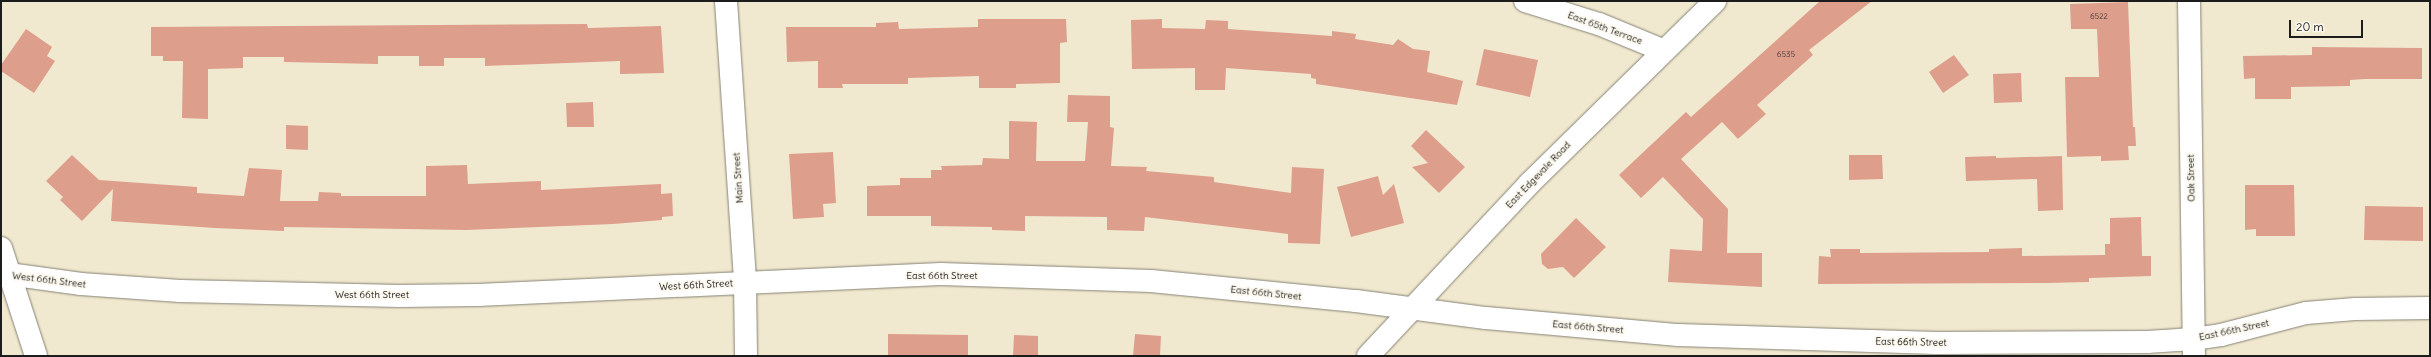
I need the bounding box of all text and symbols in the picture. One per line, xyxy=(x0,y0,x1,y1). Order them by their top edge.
street label: East 65th Terrace xyxy=(1566,9,1644,47)
house number: 6522 xyxy=(2090,12,2108,22)
scale bar xyxy=(2291,12,2365,38)
text: 20 m xyxy=(2296,19,2324,34)
house number: 6535 xyxy=(1777,50,1795,60)
street label: East Edgevale Road xyxy=(1503,139,1573,211)
street label: Main Street xyxy=(730,152,746,204)
street label: Oak Street xyxy=(2185,154,2197,202)
street label: West 66th Street xyxy=(11,270,87,290)
street label: East 66th Street xyxy=(906,270,978,282)
street label: West 66th Street xyxy=(659,277,733,293)
street label: East 66th Street xyxy=(1230,283,1302,303)
street label: West 66th Street xyxy=(335,289,409,301)
street label: East 66th Street xyxy=(2198,317,2270,343)
street label: East 66th Street xyxy=(1552,318,1624,336)
street label: East 66th Street xyxy=(1875,335,1947,349)

